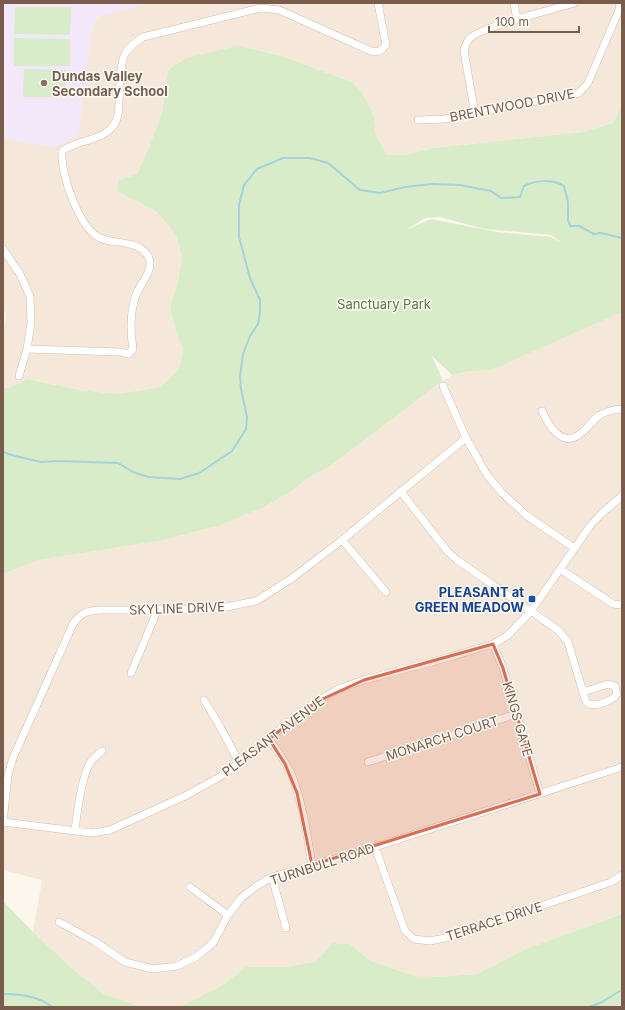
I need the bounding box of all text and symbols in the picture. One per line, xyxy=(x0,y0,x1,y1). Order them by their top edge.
scale bar xyxy=(489,8,579,34)
text: 100 m xyxy=(495,14,529,29)
place label: Dundas Valley Secondary School xyxy=(52,68,168,99)
marker: Dundas Valley Secondary School xyxy=(39,78,49,88)
street label: BRENTWOOD DRIVE xyxy=(448,85,576,125)
park label: Sanctuary Park xyxy=(337,296,431,312)
place label: PLEASANT at GREEN MEADOW xyxy=(415,584,525,615)
marker: PLEASANT at GREEN MEADOW xyxy=(527,594,537,604)
street label: SKYLINE DRIVE xyxy=(129,598,225,618)
street label: KINGS GATE xyxy=(500,680,536,758)
street label: PLEASANT AVENUE xyxy=(219,692,327,780)
street label: MONARCH COURT xyxy=(384,712,500,764)
street label: TURNBULL ROAD xyxy=(268,840,376,888)
street label: TERRACE DRIVE xyxy=(444,898,544,944)

